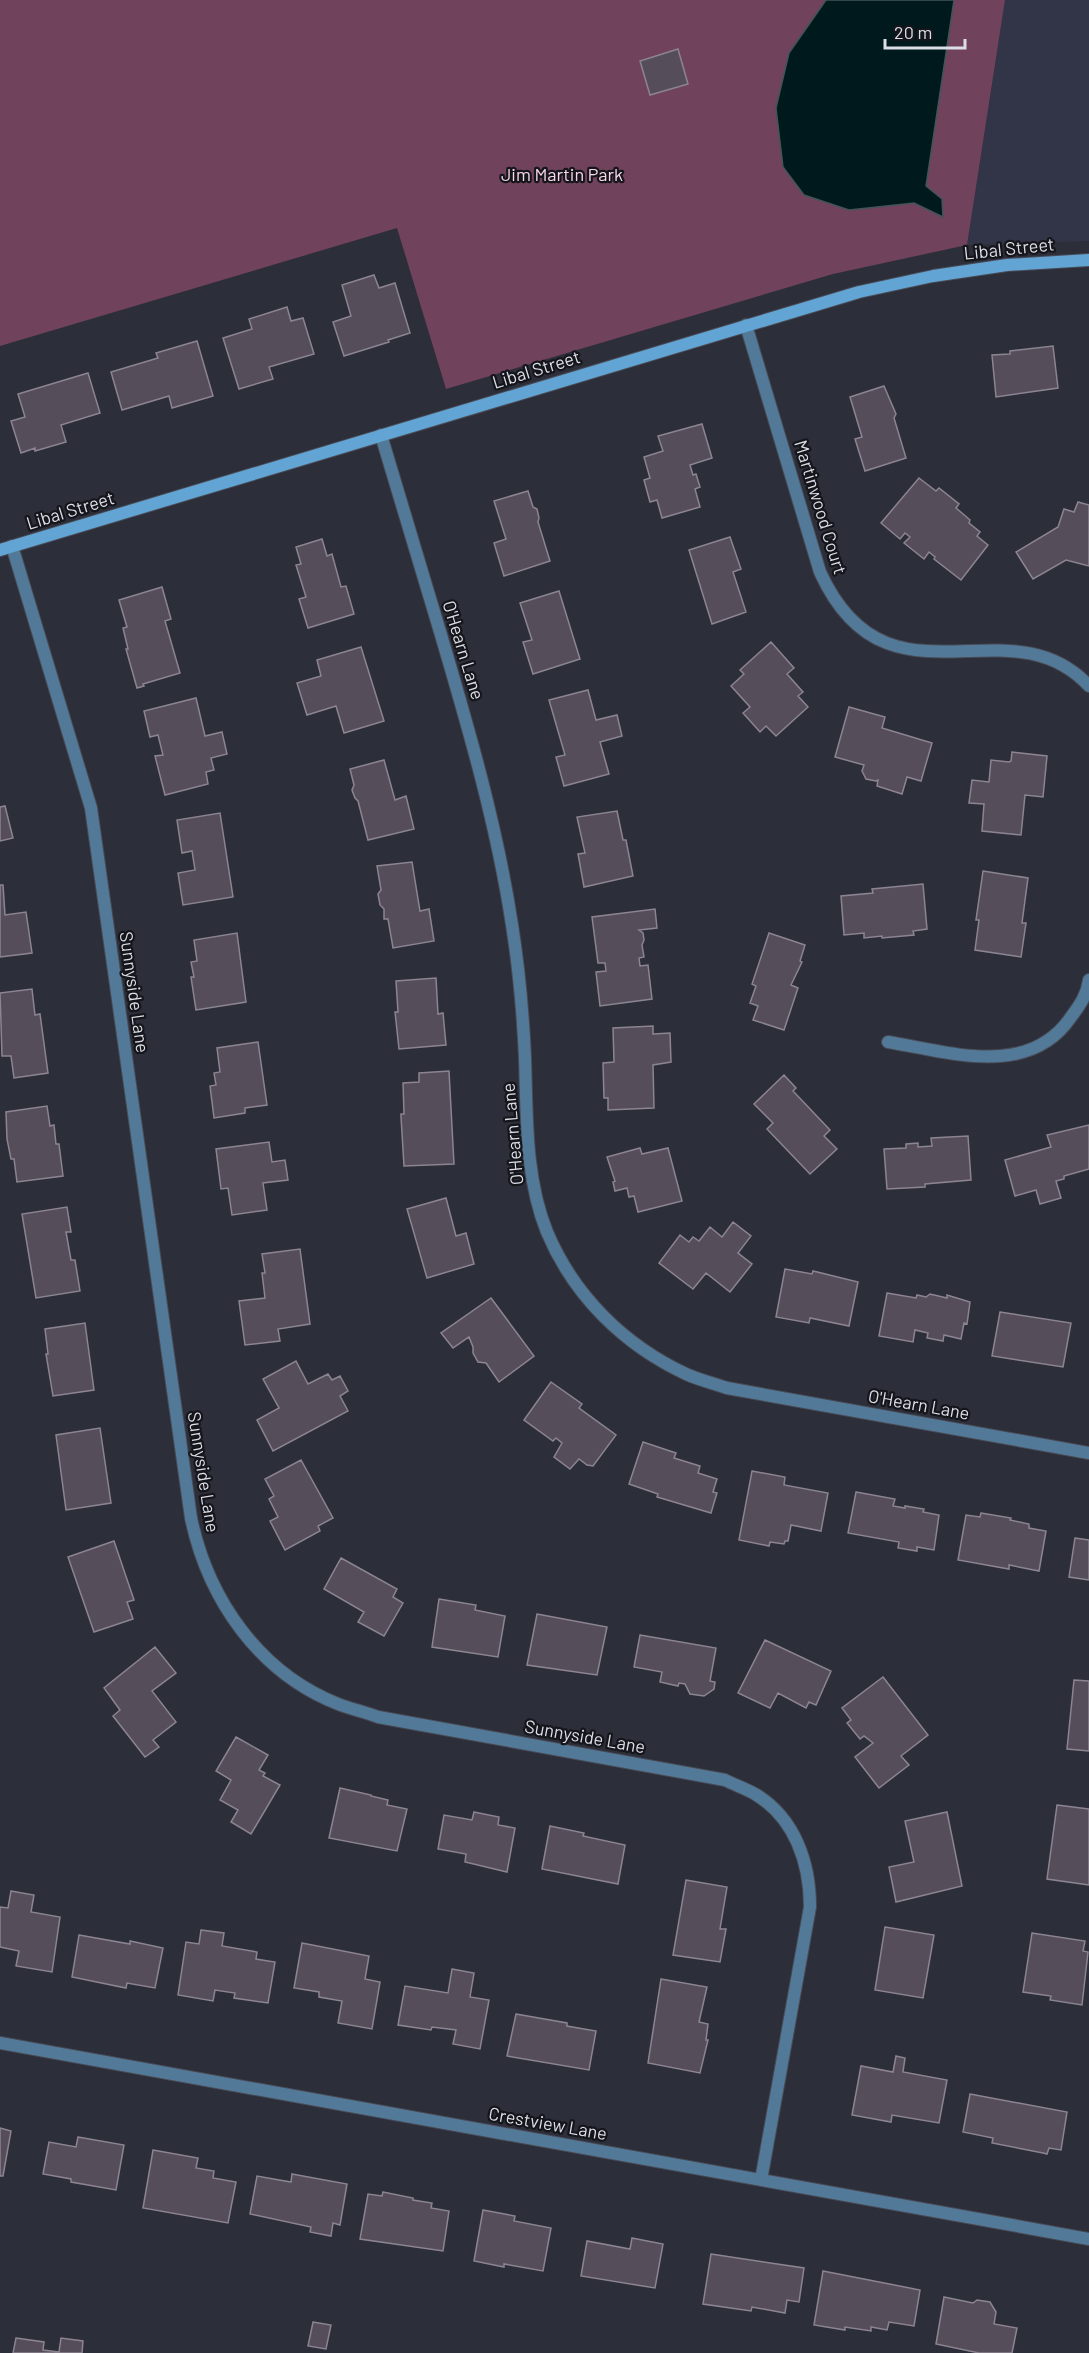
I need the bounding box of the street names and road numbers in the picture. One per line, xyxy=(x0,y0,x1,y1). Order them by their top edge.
street label: Libal Street xyxy=(963,232,1055,264)
street label: Libal Street xyxy=(489,345,583,393)
street label: Martinwood Court xyxy=(790,437,852,577)
street label: Libal Street xyxy=(23,486,117,534)
street label: O'Hearn Lane xyxy=(438,598,490,702)
street label: Sunnyside Lane xyxy=(116,930,154,1054)
street label: O'Hearn Lane xyxy=(497,1082,527,1186)
street label: O'Hearn Lane xyxy=(867,1384,971,1424)
street label: Sunnyside Lane xyxy=(184,1410,224,1534)
street label: Sunnyside Lane xyxy=(523,1715,647,1757)
street label: Crestview Lane xyxy=(487,2102,609,2144)

